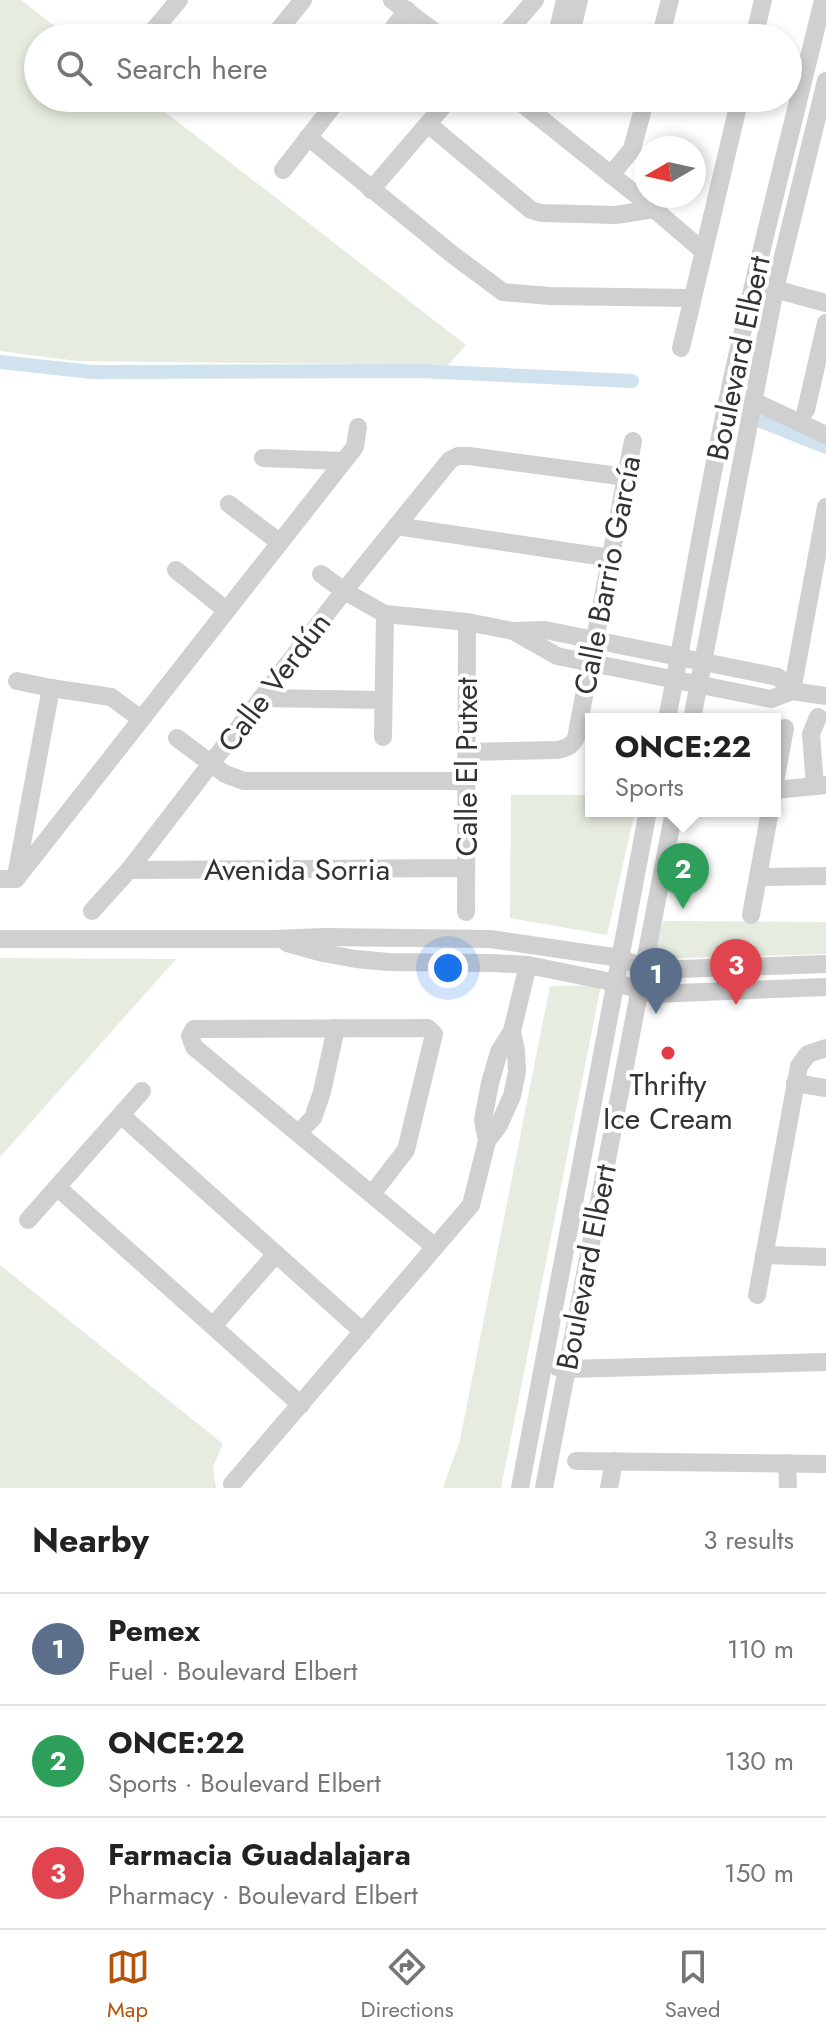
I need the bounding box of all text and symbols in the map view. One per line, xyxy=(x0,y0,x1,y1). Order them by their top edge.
search box xyxy=(24,24,802,112)
icon: search xyxy=(52,46,96,90)
text: Search here xyxy=(116,47,268,90)
north arrow xyxy=(634,136,706,208)
street label: Boulevard Elbert xyxy=(695,251,781,464)
street label: Calle Barrio García xyxy=(563,452,651,698)
street label: Calle Verdún xyxy=(207,603,341,761)
street label: Calle El Putxet xyxy=(445,677,488,857)
popup xyxy=(585,713,781,817)
text: ONCE:22 xyxy=(615,725,751,768)
text: Sports xyxy=(615,768,684,806)
pin: 2 xyxy=(657,843,709,909)
street label: Avenida Sorria xyxy=(204,848,390,891)
pin: 3 xyxy=(710,939,762,1005)
your location xyxy=(428,948,468,988)
pin: 1 xyxy=(630,948,682,1014)
marker: Thrifty Ice Cream xyxy=(659,1044,677,1062)
place label: Thrifty Ice Cream xyxy=(603,1063,733,1140)
street label: Boulevard Elbert xyxy=(545,1160,627,1373)
text: Nearby xyxy=(32,1516,149,1565)
text: 3 results xyxy=(703,1521,794,1559)
text: Pemex xyxy=(108,1609,200,1652)
text: 1 xyxy=(51,1630,65,1668)
text: 110 m xyxy=(727,1630,794,1668)
text: Fuel · Boulevard Elbert xyxy=(108,1652,357,1690)
text: ONCE:22 xyxy=(108,1721,245,1764)
text: 2 xyxy=(49,1742,67,1780)
text: 130 m xyxy=(724,1742,794,1780)
text: Sports · Boulevard Elbert xyxy=(108,1764,381,1802)
text: Farmacia Guadalajara xyxy=(108,1833,411,1876)
text: 3 xyxy=(50,1854,66,1892)
text: 150 m xyxy=(724,1854,794,1892)
text: Pharmacy · Boulevard Elbert xyxy=(108,1876,418,1914)
tab: Map xyxy=(106,1945,150,2025)
tab: Directions xyxy=(361,1945,454,2025)
tab: Saved xyxy=(665,1945,720,2025)

